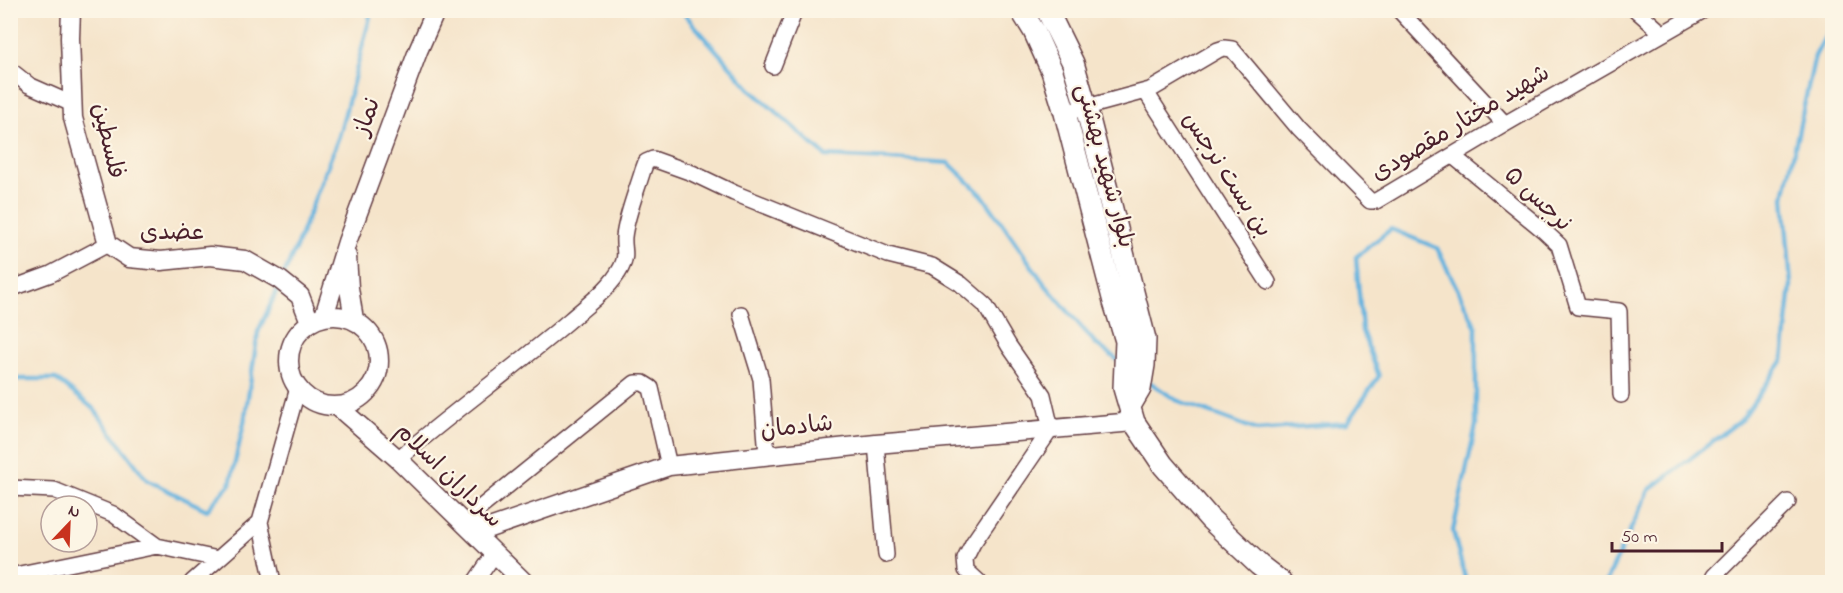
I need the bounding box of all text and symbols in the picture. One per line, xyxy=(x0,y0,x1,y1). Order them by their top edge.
street label: شهید مختار مقصودی xyxy=(1365,57,1557,191)
street label: بلوار شهید بهشتی xyxy=(1065,80,1143,252)
street label: نماز xyxy=(344,93,391,143)
street label: فلسطین xyxy=(81,99,133,183)
street label: بن بست نرجس xyxy=(1172,105,1280,245)
street label: نرجس ۵ xyxy=(1495,159,1579,241)
street label: عضدی xyxy=(140,216,204,251)
street label: شادمان xyxy=(759,407,835,449)
street label: سرداران اسلام xyxy=(386,415,510,537)
north arrow xyxy=(39,494,99,554)
text: N xyxy=(64,499,84,525)
scale bar xyxy=(1612,515,1722,553)
text: 50 m xyxy=(1621,525,1658,551)

